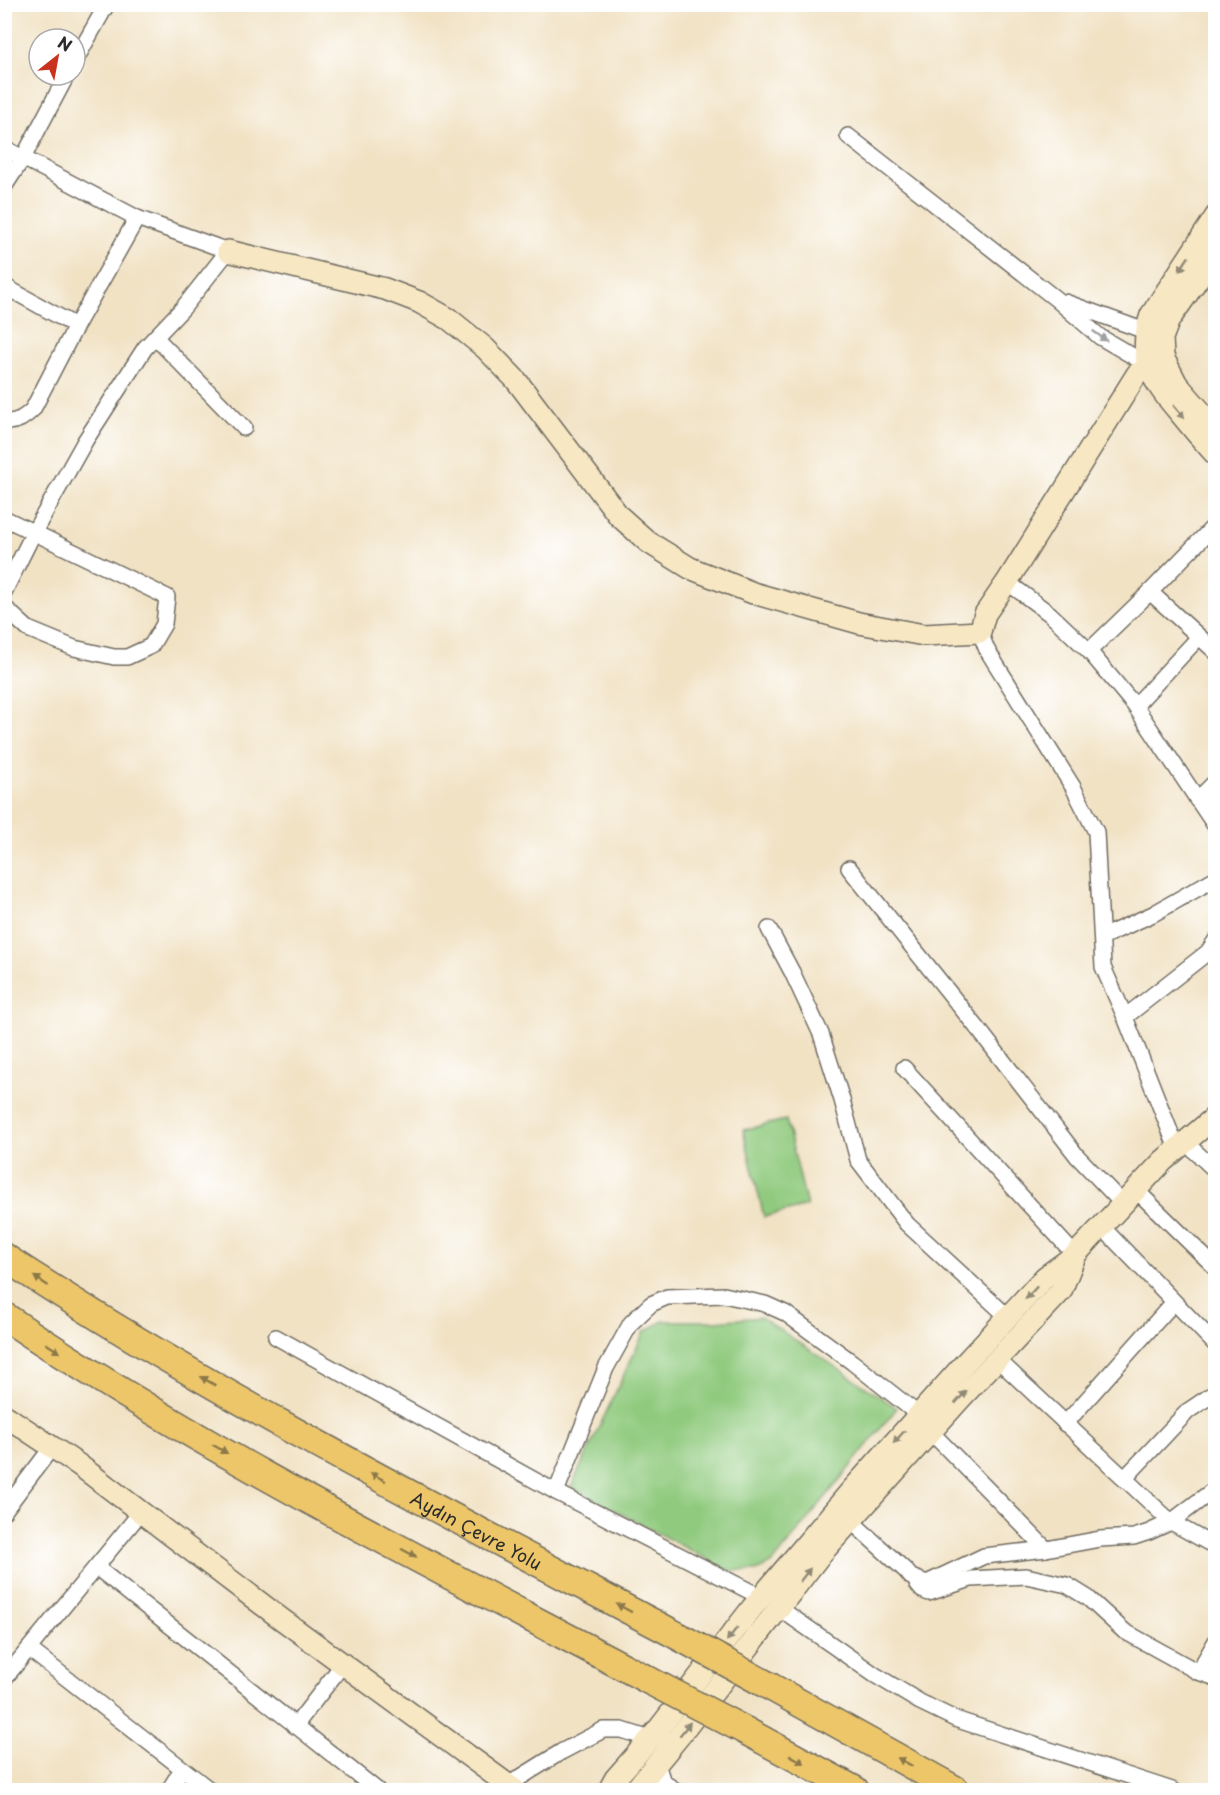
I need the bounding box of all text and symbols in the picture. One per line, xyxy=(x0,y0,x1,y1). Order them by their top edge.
north arrow xyxy=(27,27,87,87)
text: N xyxy=(54,30,77,57)
one-way arrow xyxy=(1178,256,1189,273)
one-way arrow xyxy=(1091,330,1107,342)
one-way arrow xyxy=(1172,404,1185,419)
one-way arrow xyxy=(33,1275,49,1286)
one-way arrow xyxy=(1024,1286,1038,1300)
one-way arrow xyxy=(45,1343,61,1354)
one-way arrow xyxy=(199,1376,216,1386)
one-way arrow xyxy=(954,1390,967,1405)
one-way arrow xyxy=(893,1429,906,1444)
one-way arrow xyxy=(212,1444,229,1454)
one-way arrow xyxy=(369,1472,386,1482)
street label: Aydın Çevre Yolu xyxy=(406,1484,547,1576)
one-way arrow xyxy=(401,1548,418,1558)
one-way arrow xyxy=(798,1567,811,1583)
one-way arrow xyxy=(615,1603,632,1613)
one-way arrow xyxy=(727,1626,739,1641)
one-way arrow xyxy=(678,1721,691,1737)
one-way arrow xyxy=(789,1754,806,1764)
one-way arrow xyxy=(896,1757,913,1767)

